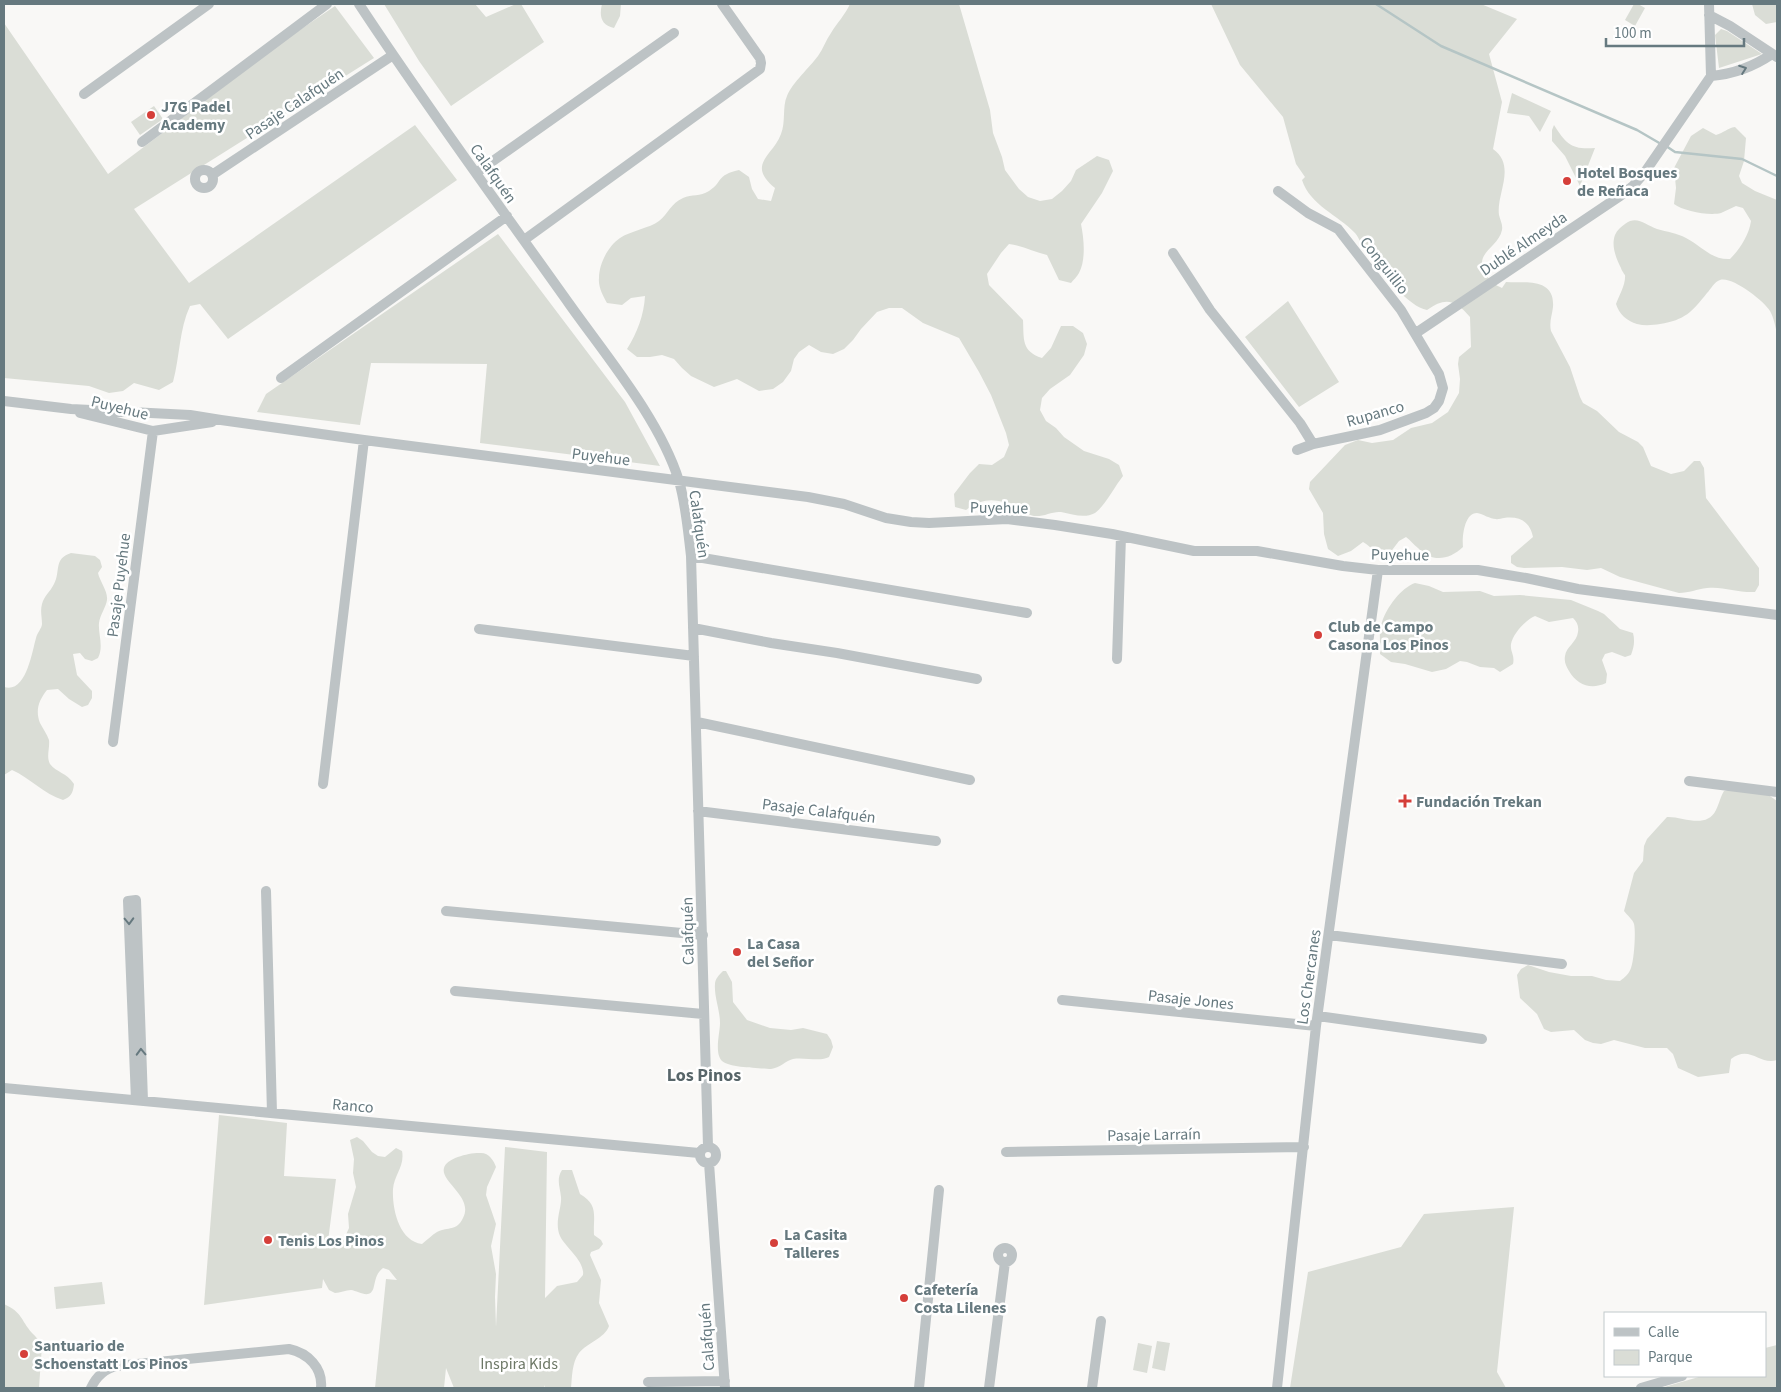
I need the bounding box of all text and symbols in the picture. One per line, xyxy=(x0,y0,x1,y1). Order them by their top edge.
scale bar xyxy=(1606,15,1744,47)
text: 100 m xyxy=(1614,23,1652,44)
street label: Pasaje Calafquén xyxy=(241,63,348,145)
one-way arrow xyxy=(1738,65,1747,76)
place label: J7G Padel Academy xyxy=(160,96,231,136)
marker: J7G Padel Academy xyxy=(145,109,157,121)
street label: Calafquén xyxy=(465,139,522,208)
place label: Hotel Bosques de Reñaca xyxy=(1577,162,1677,202)
marker: Hotel Bosques de Reñaca xyxy=(1561,175,1573,187)
street label: Dublé Almeyda xyxy=(1476,206,1572,281)
street label: Conguillio xyxy=(1355,232,1414,299)
street label: Puyehue xyxy=(89,390,151,426)
street label: Rupanco xyxy=(1344,395,1407,433)
street label: Puyehue xyxy=(571,443,631,471)
street label: Calafquén xyxy=(683,489,715,559)
street label: Puyehue xyxy=(970,496,1028,520)
street label: Pasaje Puyehue xyxy=(102,532,136,638)
street label: Puyehue xyxy=(1371,543,1429,567)
place label: Club de Campo Casona Los Pinos xyxy=(1328,616,1449,656)
marker: Club de Campo Casona Los Pinos xyxy=(1312,629,1324,641)
place label: Fundación Trekan xyxy=(1416,791,1542,813)
street label: Pasaje Calafquén xyxy=(761,793,877,829)
marker: Fundación Trekan xyxy=(1398,794,1412,808)
street label: Calafquén xyxy=(676,897,700,965)
one-way arrow xyxy=(124,918,134,926)
street label: Los Chercanes xyxy=(1291,928,1327,1026)
place label: La Casa del Señor xyxy=(747,933,814,973)
marker: La Casa del Señor xyxy=(731,946,743,958)
street label: Pasaje Jones xyxy=(1147,985,1235,1015)
one-way arrow xyxy=(136,1048,146,1056)
district label: Los Pinos xyxy=(667,1063,741,1088)
street label: Ranco xyxy=(331,1093,375,1119)
street label: Pasaje Larraín xyxy=(1107,1123,1201,1147)
place label: La Casita Talleres xyxy=(784,1224,847,1264)
place label: Tenis Los Pinos xyxy=(278,1230,384,1252)
marker: Tenis Los Pinos xyxy=(262,1234,274,1246)
marker: La Casita Talleres xyxy=(768,1237,780,1249)
place label: Cafetería Costa Lilenes xyxy=(914,1279,1006,1319)
marker: Cafetería Costa Lilenes xyxy=(898,1292,910,1304)
street label: Calafquén xyxy=(694,1302,720,1372)
legend xyxy=(1604,1312,1766,1377)
text: Calle xyxy=(1648,1322,1679,1343)
place label: Santuario de Schoenstatt Los Pinos xyxy=(34,1335,188,1375)
text: Parque xyxy=(1648,1347,1692,1368)
marker: Santuario de Schoenstatt Los Pinos xyxy=(18,1348,30,1360)
park label: Inspira Kids xyxy=(480,1353,558,1375)

